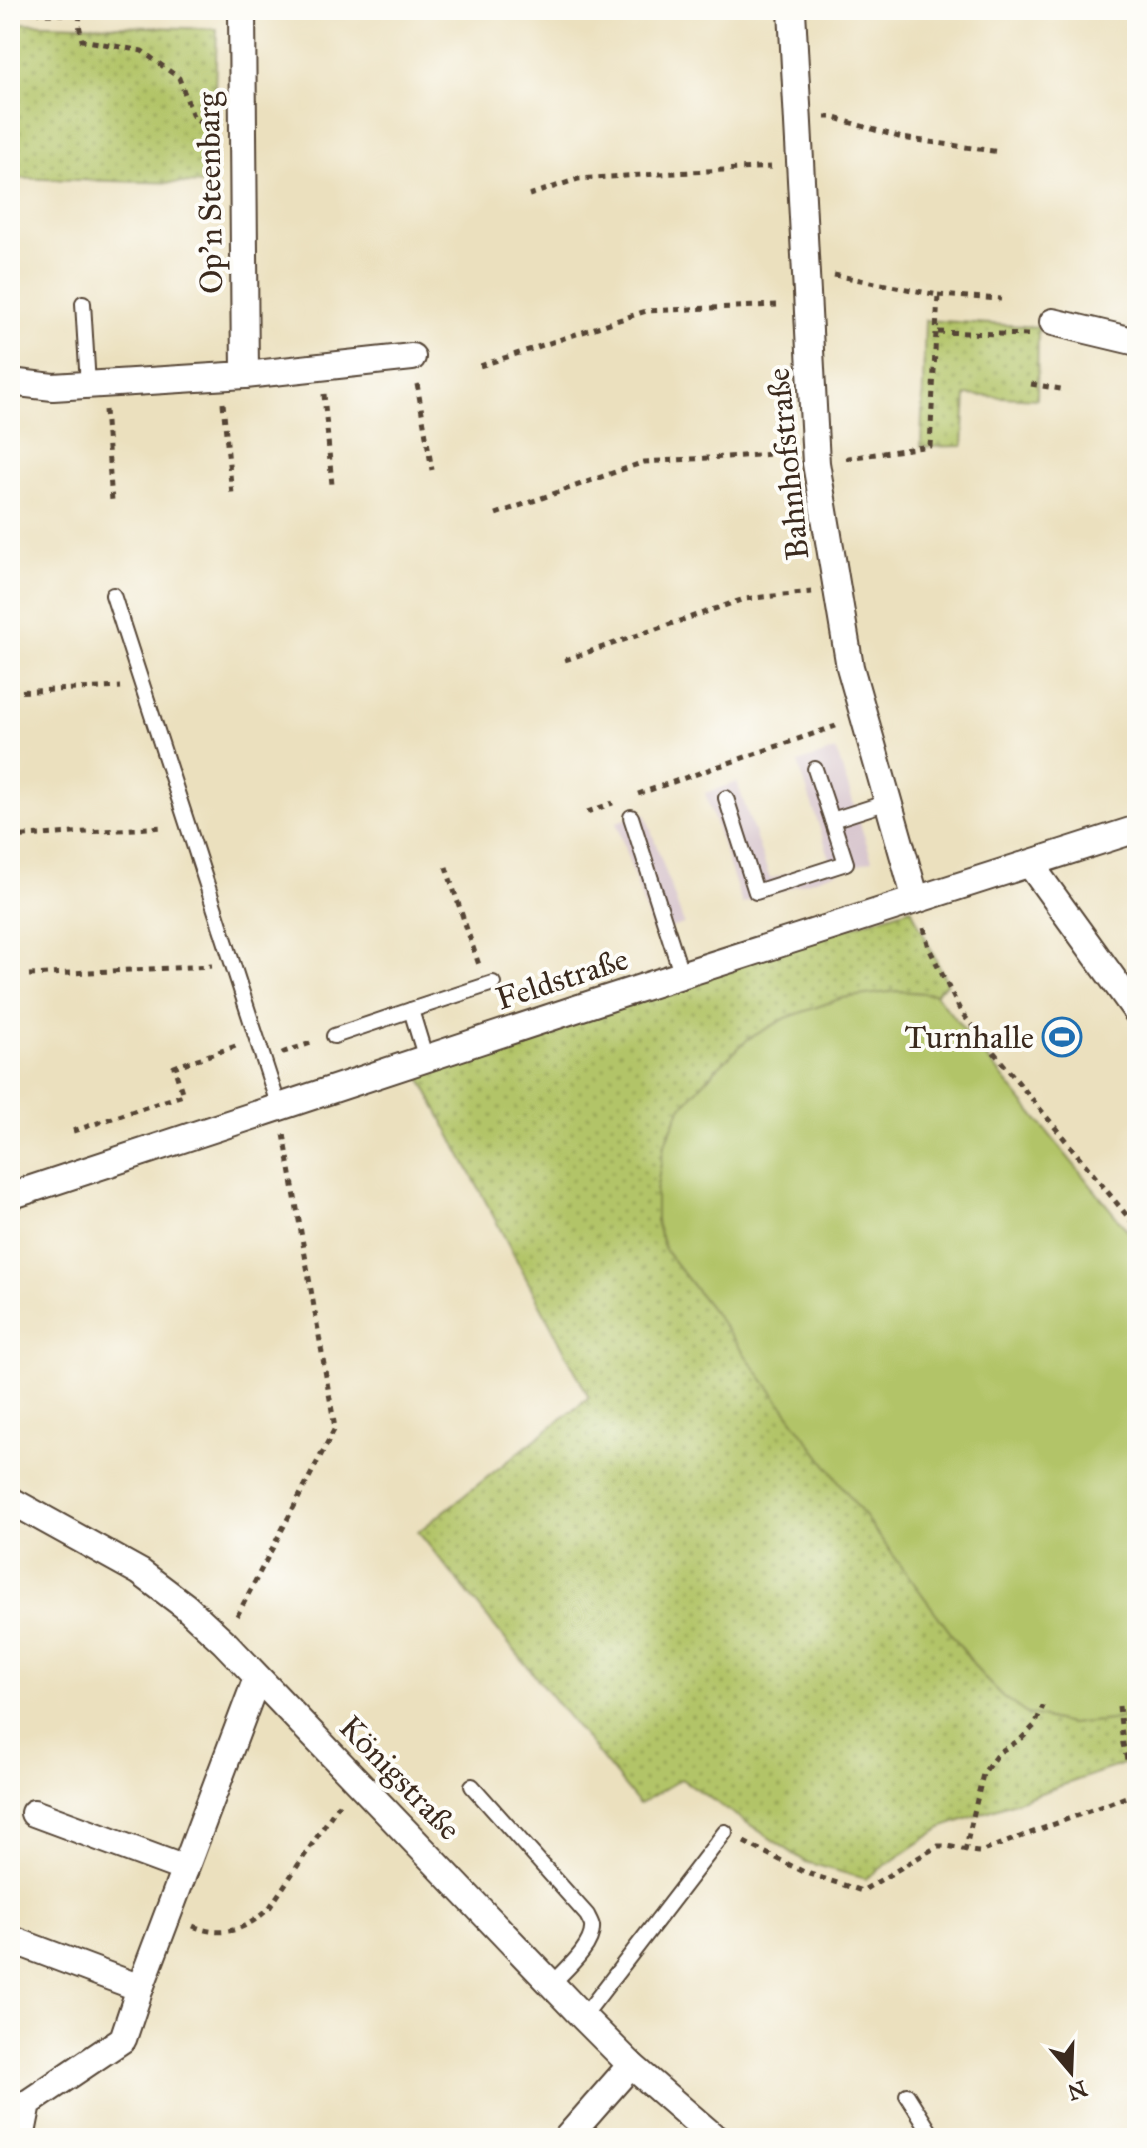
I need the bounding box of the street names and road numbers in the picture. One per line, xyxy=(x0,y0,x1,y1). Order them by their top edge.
street label: Op'n Steenbarg xyxy=(189,91,231,294)
street label: Bahnhofstraße xyxy=(759,366,817,562)
street label: Feldstraße xyxy=(491,939,633,1019)
street label: Königstraße xyxy=(331,1708,469,1848)

